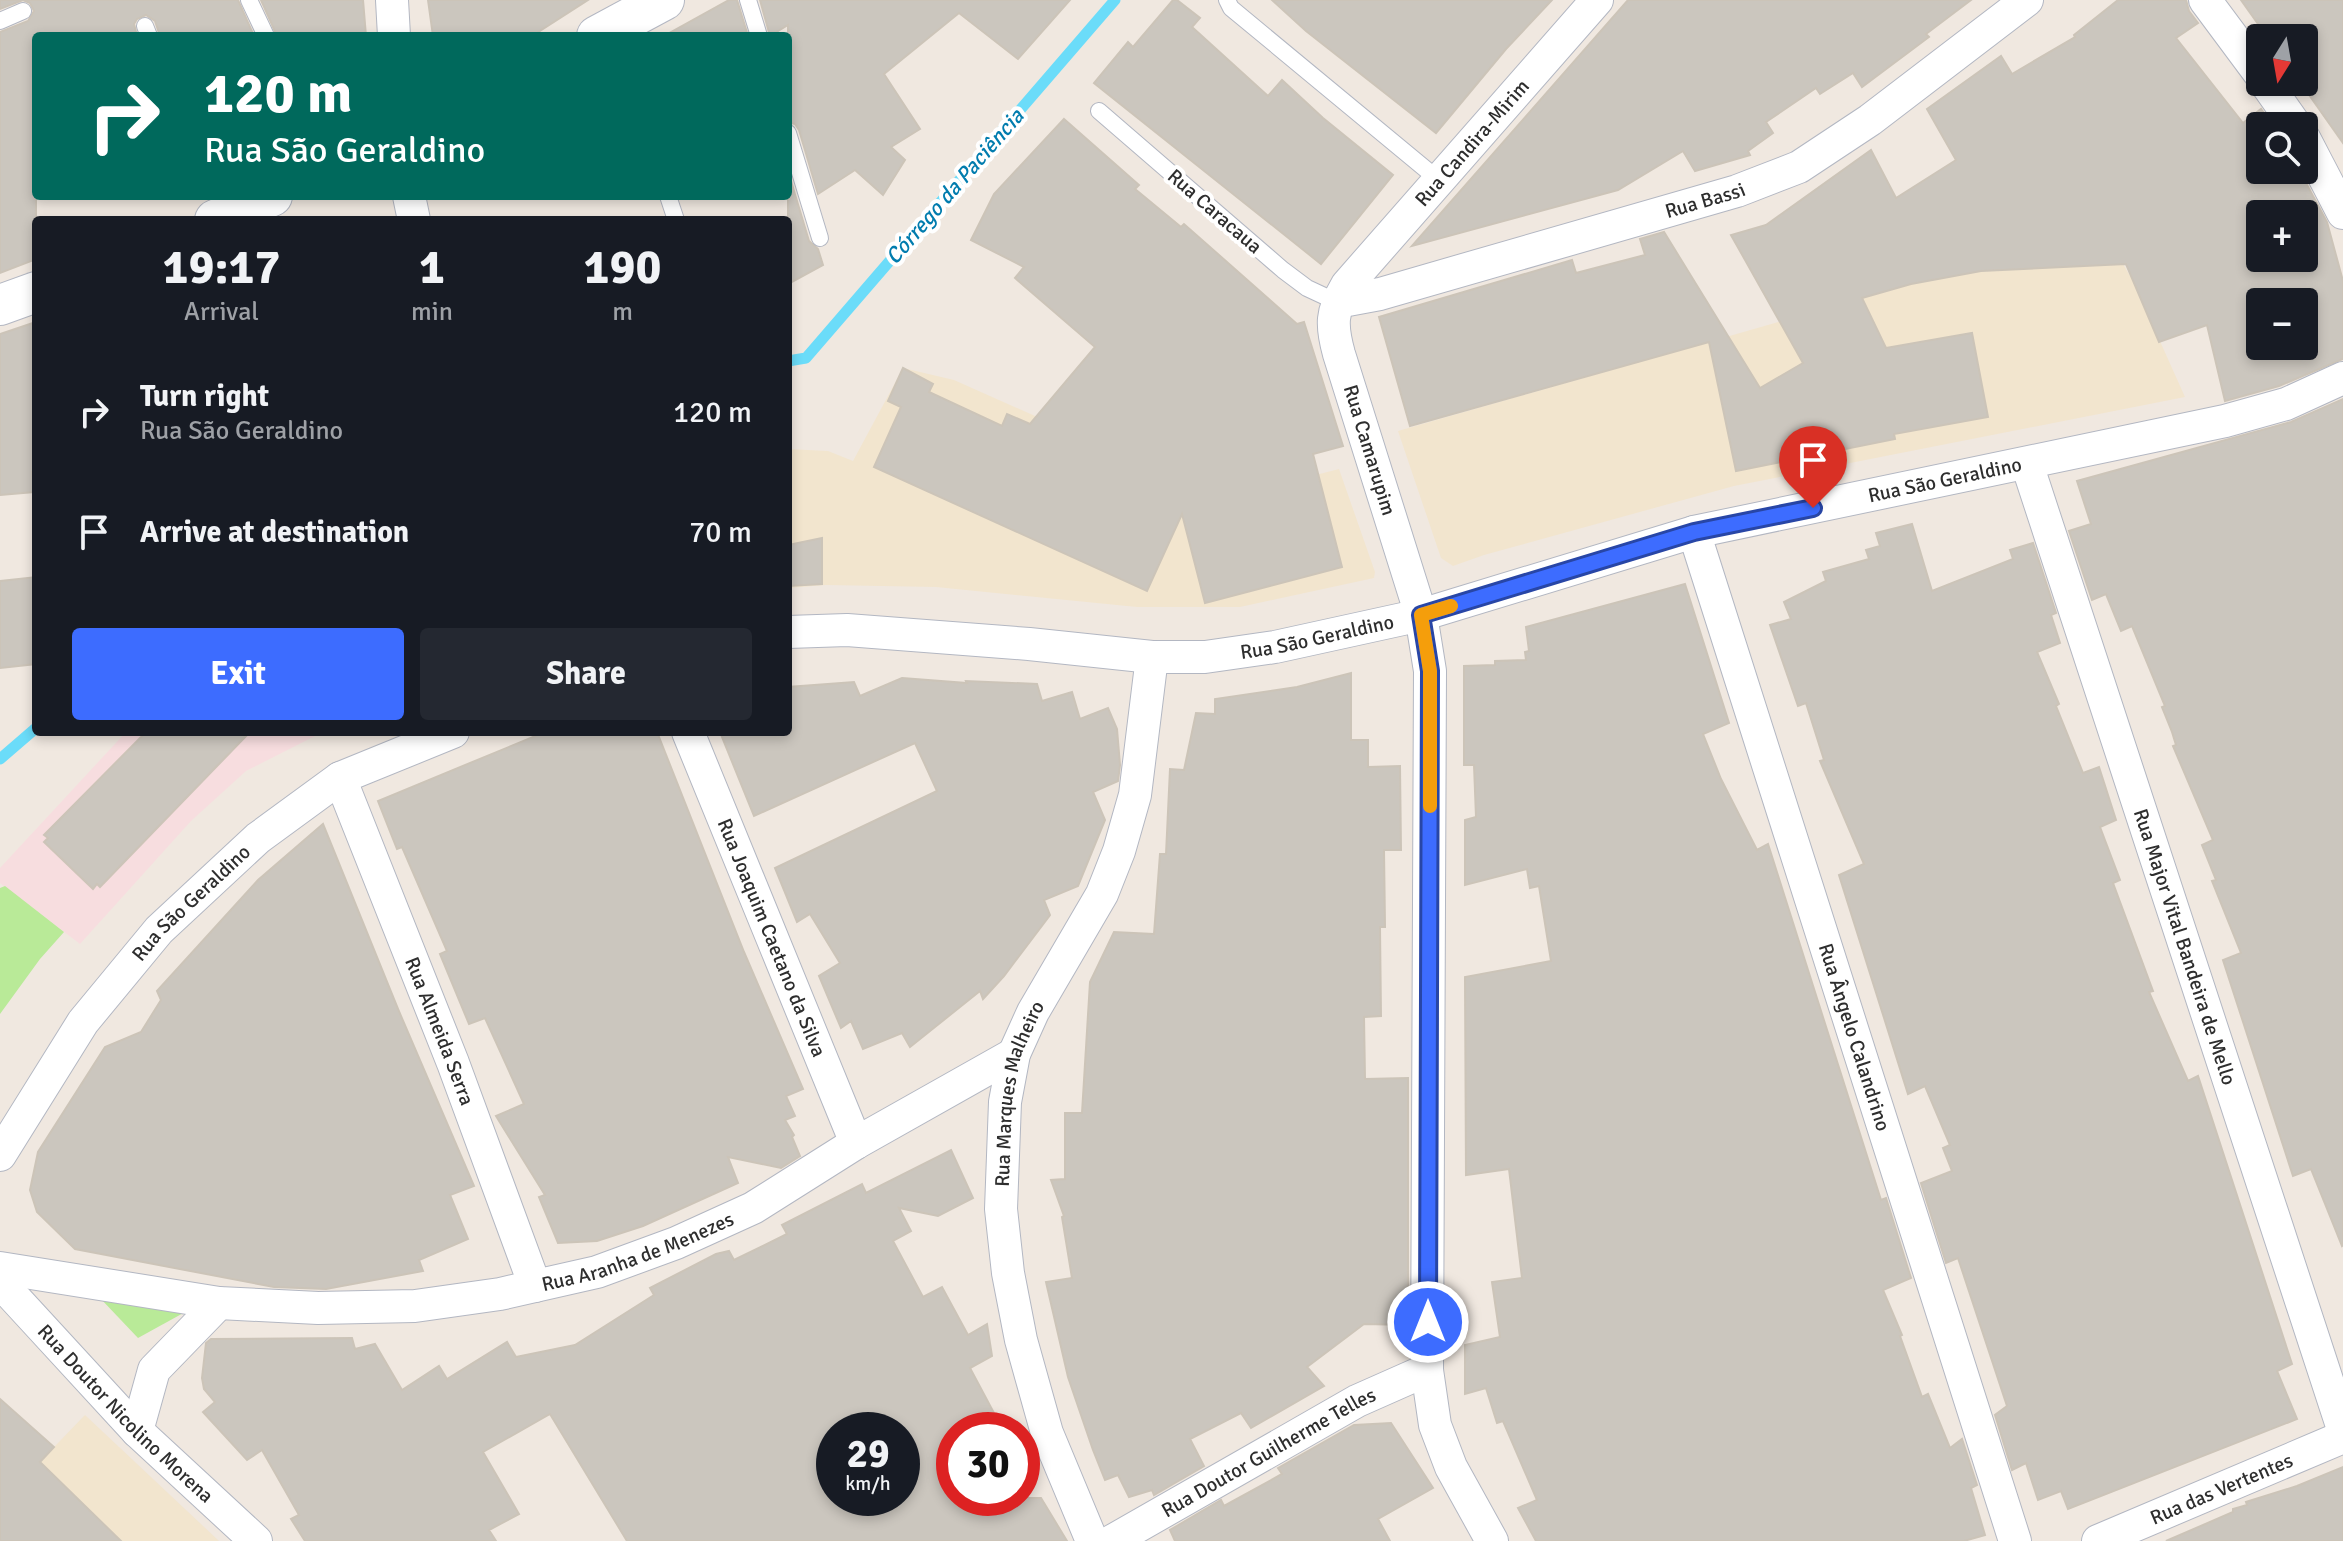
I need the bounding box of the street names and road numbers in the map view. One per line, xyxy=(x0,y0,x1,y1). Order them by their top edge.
street label: Rua Candira-Mirim xyxy=(1410,74,1535,212)
street label: Rua Caracaua xyxy=(1162,164,1267,259)
street label: Rua Bassi xyxy=(1662,177,1749,224)
street label: Rua Camarupim xyxy=(1338,382,1401,519)
street label: Rua São Geraldino xyxy=(1866,452,2024,508)
street label: Rua São Geraldino xyxy=(1239,609,1396,665)
street label: Rua Major Vital Bandeira de Mello xyxy=(2128,806,2242,1088)
street label: Rua Joaquim Caetano da Silva xyxy=(712,815,831,1061)
street label: Rua São Geraldino xyxy=(127,839,256,966)
street label: Rua Ângelo Calandrino xyxy=(1813,940,1896,1134)
street label: Rua Almeida Serra xyxy=(399,953,479,1109)
street label: Rua Marques Malheiro xyxy=(990,996,1050,1187)
street label: Rua Aranha de Menezes xyxy=(539,1206,738,1297)
street label: Rua Doutor Nicolino Morena xyxy=(32,1319,219,1508)
street label: Rua Doutor Guilherme Telles xyxy=(1157,1382,1380,1523)
street label: Rua das Vertentes xyxy=(2146,1448,2297,1530)

